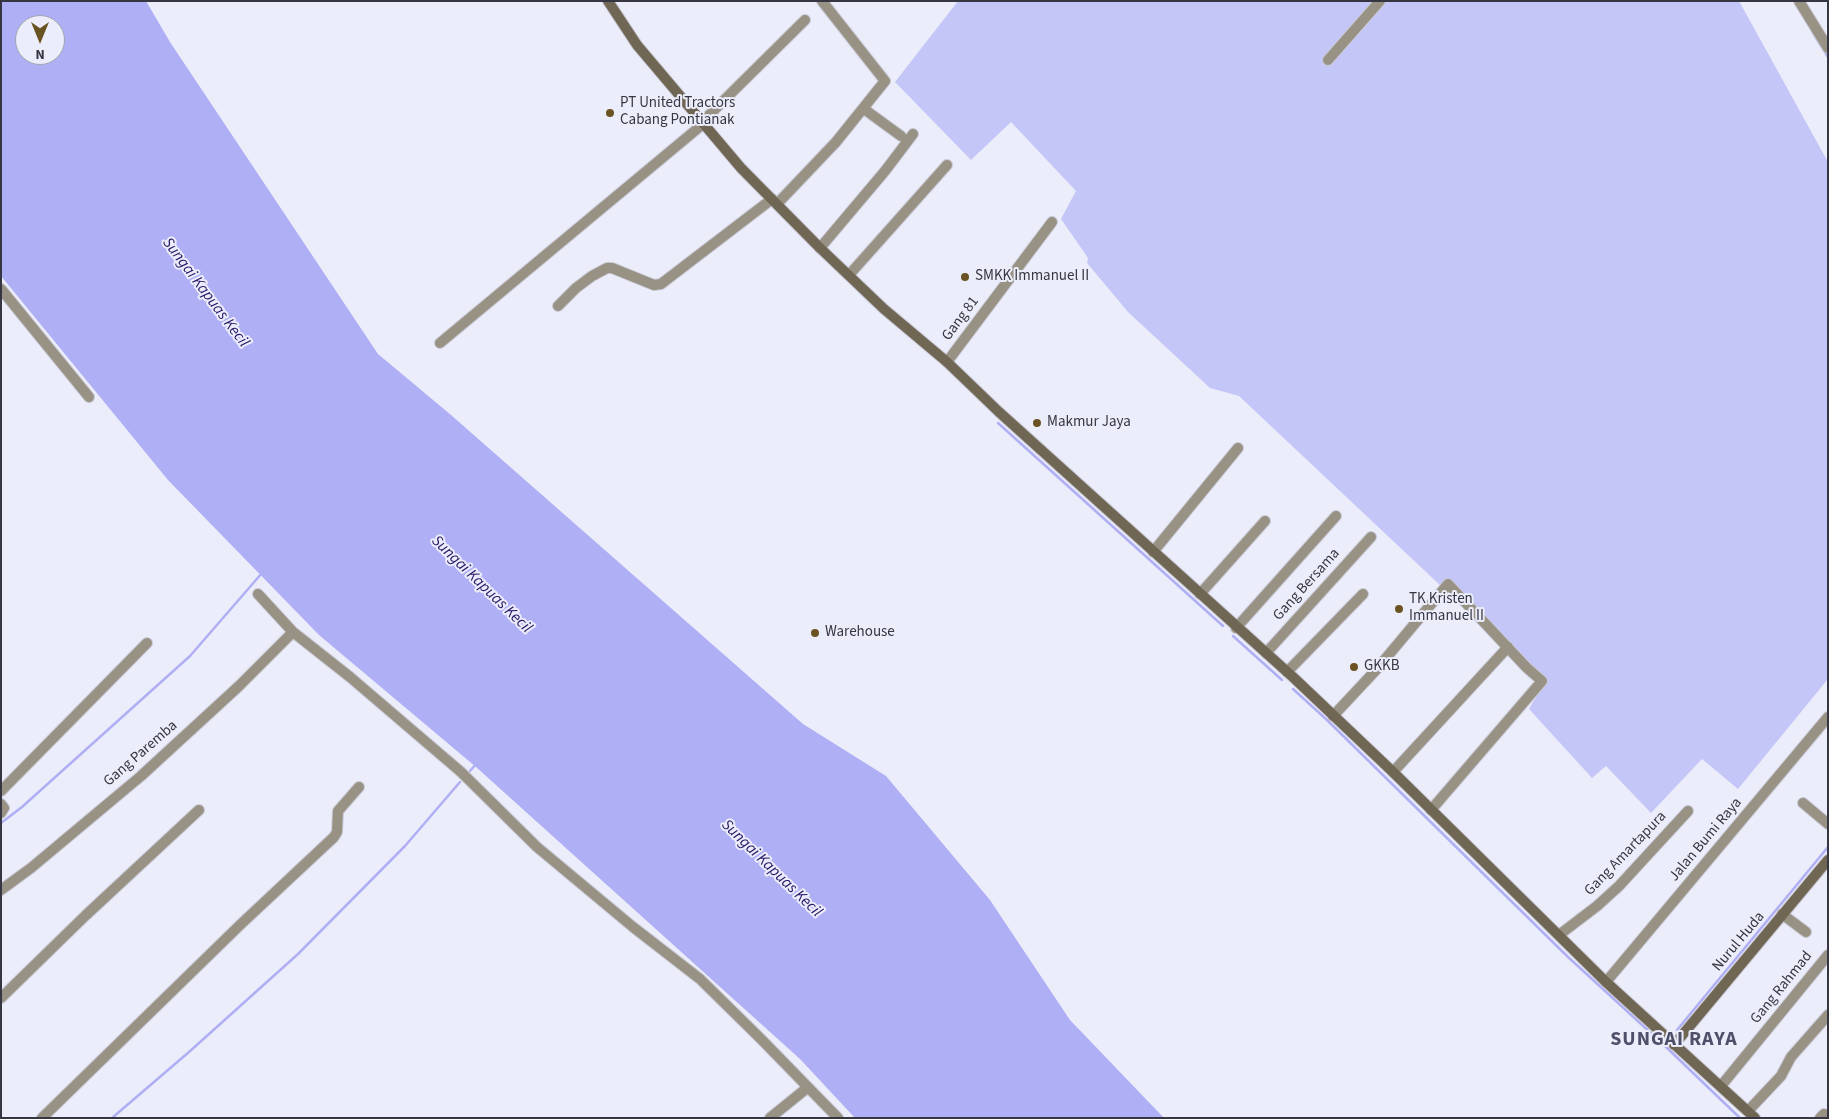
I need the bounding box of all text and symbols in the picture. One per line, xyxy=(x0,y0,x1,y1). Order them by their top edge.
north arrow xyxy=(15,15,65,65)
text: N xyxy=(35,44,45,64)
place label: PT United Tractors Cabang Pontianak xyxy=(620,95,735,130)
marker: PT United Tractors Cabang Pontianak xyxy=(604,107,616,119)
water label: Sungai Kapuas Kecil xyxy=(157,234,253,352)
place label: SMKK Immanuel II xyxy=(975,268,1089,286)
marker: SMKK Immanuel II xyxy=(959,271,971,283)
street label: Gang 81 xyxy=(939,293,983,345)
place label: Makmur Jaya xyxy=(1047,414,1131,432)
marker: Makmur Jaya xyxy=(1031,417,1043,429)
water label: Sungai Kapuas Kecil xyxy=(427,532,535,638)
street label: Gang Bersama xyxy=(1270,545,1344,625)
place label: TK Kristen Immanuel II xyxy=(1409,591,1484,626)
marker: TK Kristen Immanuel II xyxy=(1393,603,1405,615)
place label: Warehouse xyxy=(825,624,895,642)
marker: Warehouse xyxy=(809,627,821,639)
place label: GKKB xyxy=(1364,658,1399,676)
marker: GKKB xyxy=(1348,661,1360,673)
street label: Gang Paremba xyxy=(101,717,181,791)
street label: Jalan Bumi Raya xyxy=(1666,794,1746,886)
street label: Gang Amartapura xyxy=(1581,808,1671,900)
water label: Sungai Kapuas Kecil xyxy=(717,816,825,922)
street label: Nurul Huda xyxy=(1709,909,1769,975)
street label: Gang Rahmad xyxy=(1747,948,1817,1028)
district label: SUNGAI RAYA xyxy=(1609,1029,1739,1053)

